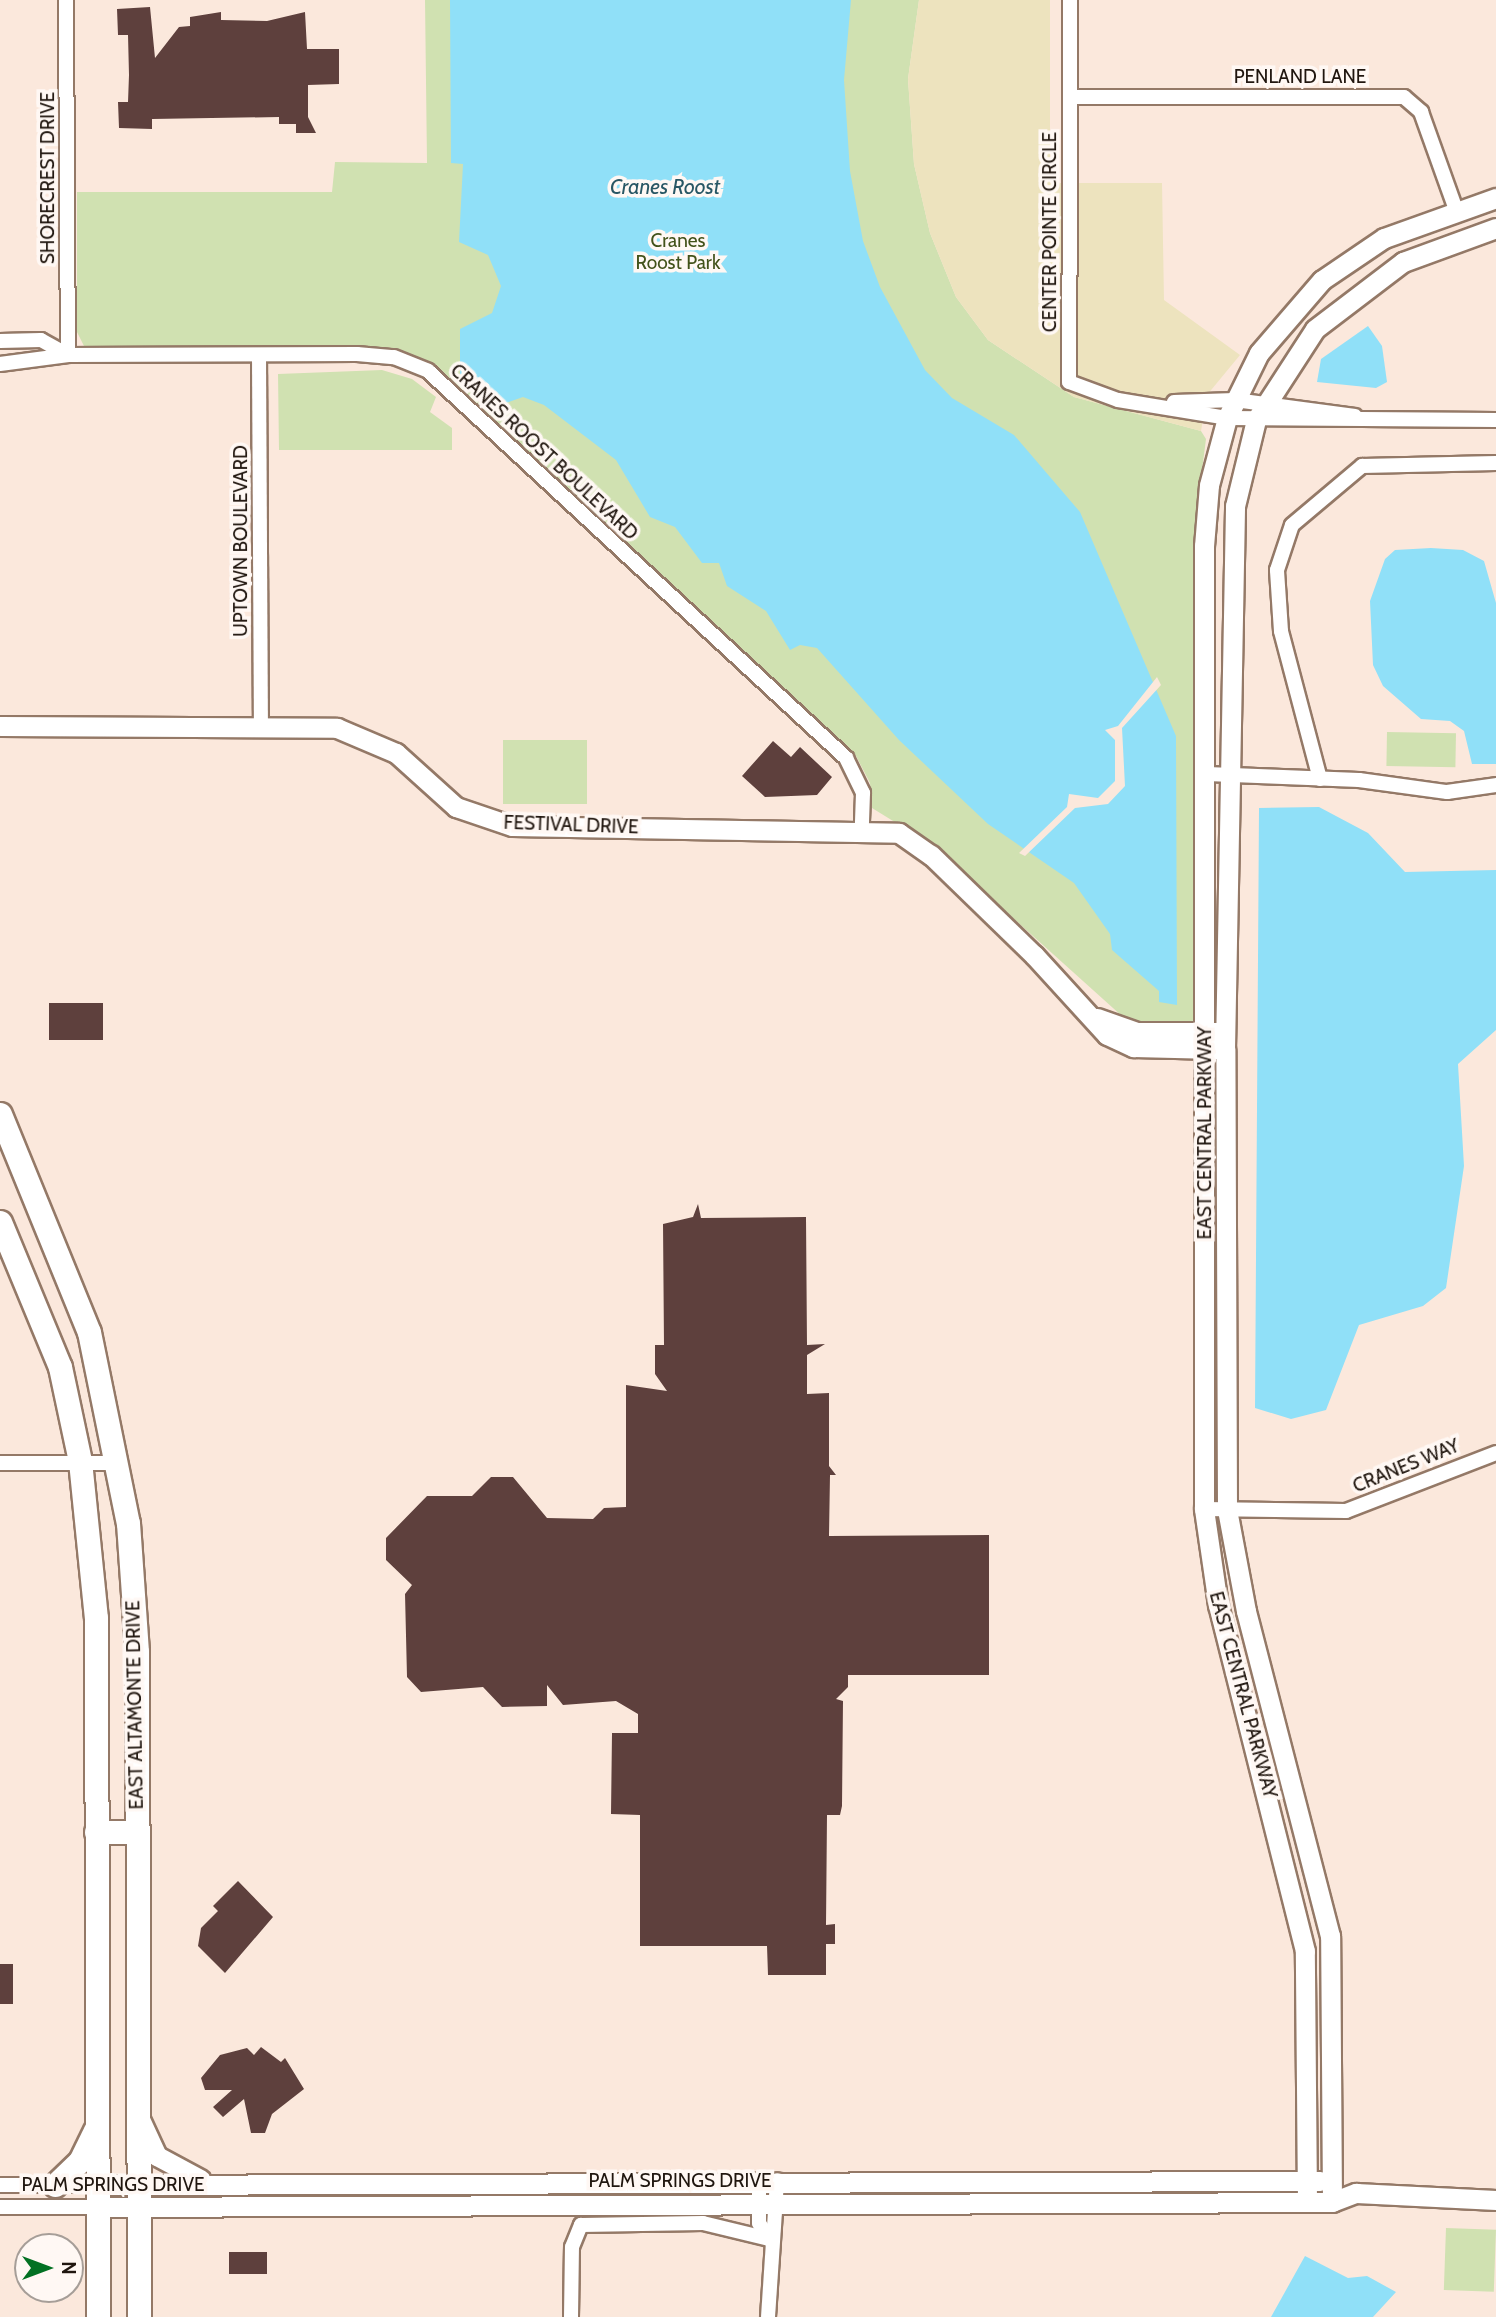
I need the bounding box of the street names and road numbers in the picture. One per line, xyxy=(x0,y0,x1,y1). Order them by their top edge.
street label: PENLAND LANE xyxy=(1234,66,1366,88)
street label: SHORECREST DRIVE xyxy=(37,92,59,264)
street label: CENTER POINTE CIRCLE xyxy=(1039,132,1061,332)
street label: CRANES ROOST BOULEVARD xyxy=(446,359,642,545)
street label: UPTOWN BOULEVARD xyxy=(230,445,252,637)
street label: FESTIVAL DRIVE xyxy=(503,811,639,839)
street label: EAST CENTRAL PARKWAY xyxy=(1194,1027,1216,1239)
street label: CRANES WAY xyxy=(1349,1434,1463,1498)
street label: EAST CENTRAL PARKWAY xyxy=(1204,1589,1282,1801)
street label: EAST ALTAMONTE DRIVE xyxy=(122,1600,148,1810)
street label: PALM SPRINGS DRIVE xyxy=(588,2170,772,2192)
street label: PALM SPRINGS DRIVE xyxy=(21,2174,205,2196)

